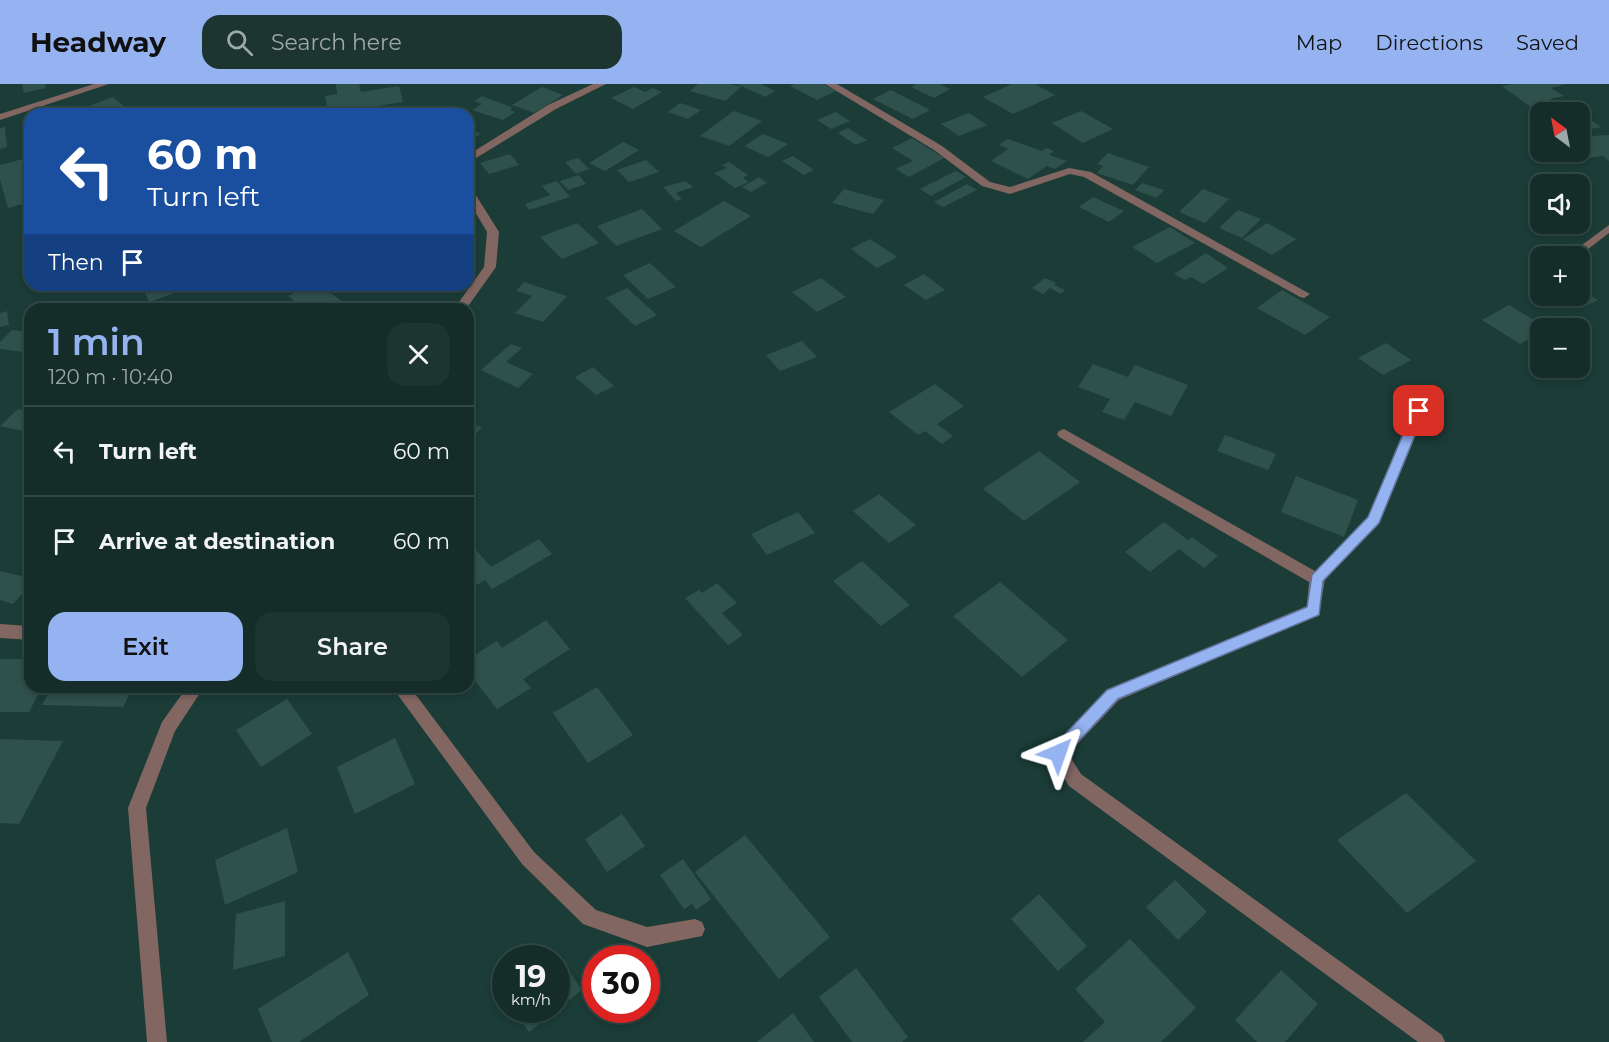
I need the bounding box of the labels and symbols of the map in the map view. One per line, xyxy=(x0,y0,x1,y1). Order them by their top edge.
north arrow xyxy=(1530,102,1590,162)
pin xyxy=(1393,385,1444,436)
position arrow xyxy=(1026,721,1090,785)
speed limit sign: 30 xyxy=(582,945,660,1023)

